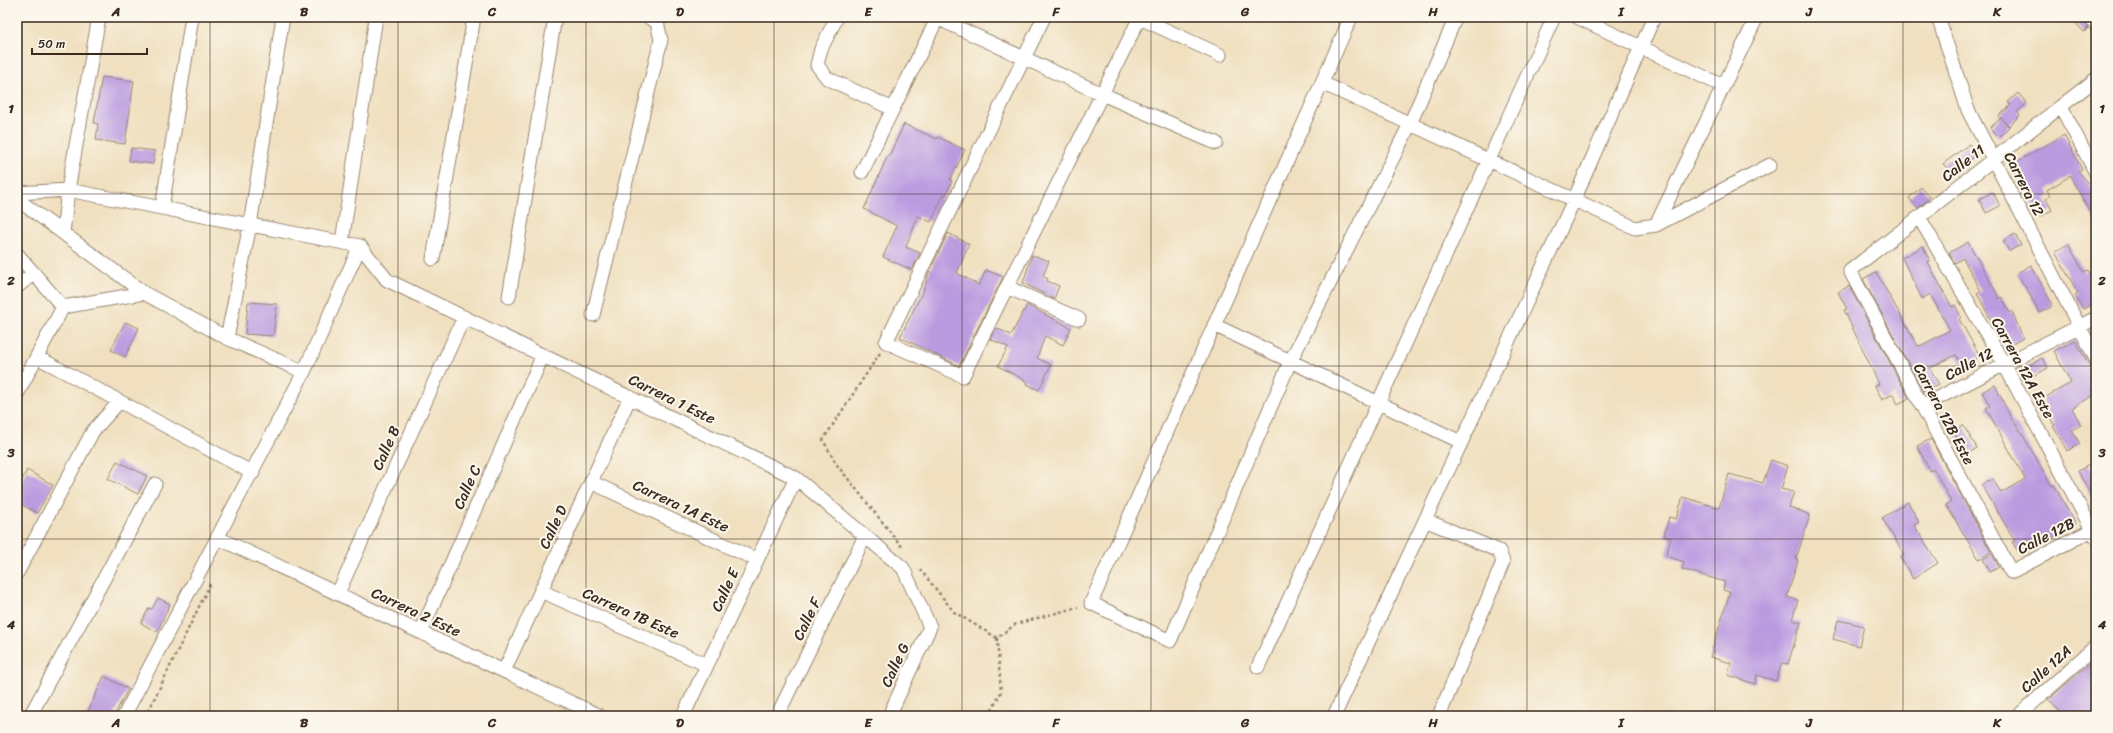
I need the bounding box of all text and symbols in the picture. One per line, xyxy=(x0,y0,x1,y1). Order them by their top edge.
text: A xyxy=(111,0,120,23)
text: B xyxy=(300,0,309,23)
text: C xyxy=(487,0,497,23)
text: D xyxy=(676,0,684,23)
text: E xyxy=(864,0,873,23)
text: F xyxy=(1051,0,1060,23)
text: G xyxy=(1240,0,1250,23)
text: H xyxy=(1427,0,1438,23)
text: I xyxy=(1617,0,1625,23)
text: J xyxy=(1805,0,1813,23)
text: K xyxy=(1992,0,2002,23)
scale bar xyxy=(32,30,147,56)
text: 50 m xyxy=(38,33,65,55)
text: 1 xyxy=(8,97,14,120)
text: 1 xyxy=(2099,97,2105,120)
street label: Calle 11 xyxy=(1935,137,1991,189)
street label: Carrera 12 xyxy=(1997,147,2052,221)
text: 2 xyxy=(6,269,15,292)
text: 2 xyxy=(2097,269,2106,292)
street label: Carrera 12A Este xyxy=(1984,312,2062,424)
street label: Calle 12 xyxy=(1940,340,1998,388)
street label: Carrera 12B Este xyxy=(1906,358,1982,470)
street label: Carrera 1 Este xyxy=(624,367,720,431)
street label: Calle B xyxy=(365,421,408,475)
text: 3 xyxy=(6,441,15,464)
text: 3 xyxy=(2097,441,2106,464)
street label: Calle C xyxy=(446,460,489,513)
street label: Carrera 1A Este xyxy=(628,472,734,540)
street label: Calle D xyxy=(531,501,575,553)
street label: Calle 12B xyxy=(2013,510,2080,562)
street label: Calle E xyxy=(704,562,747,616)
street label: Carrera 2 Este xyxy=(367,580,465,644)
street label: Carrera 1B Este xyxy=(578,580,684,646)
street label: Calle F xyxy=(785,591,829,645)
text: 4 xyxy=(6,613,16,636)
text: 4 xyxy=(2097,613,2107,636)
street label: Calle G xyxy=(873,638,917,692)
street label: Calle 12A xyxy=(2014,639,2078,699)
text: A xyxy=(111,711,120,733)
text: B xyxy=(300,711,309,733)
text: C xyxy=(487,711,497,733)
text: D xyxy=(676,711,684,733)
text: E xyxy=(864,711,873,733)
text: F xyxy=(1051,711,1060,733)
text: G xyxy=(1240,711,1250,733)
text: H xyxy=(1427,711,1438,733)
text: I xyxy=(1617,711,1625,733)
text: J xyxy=(1805,711,1813,733)
text: K xyxy=(1992,711,2002,733)

